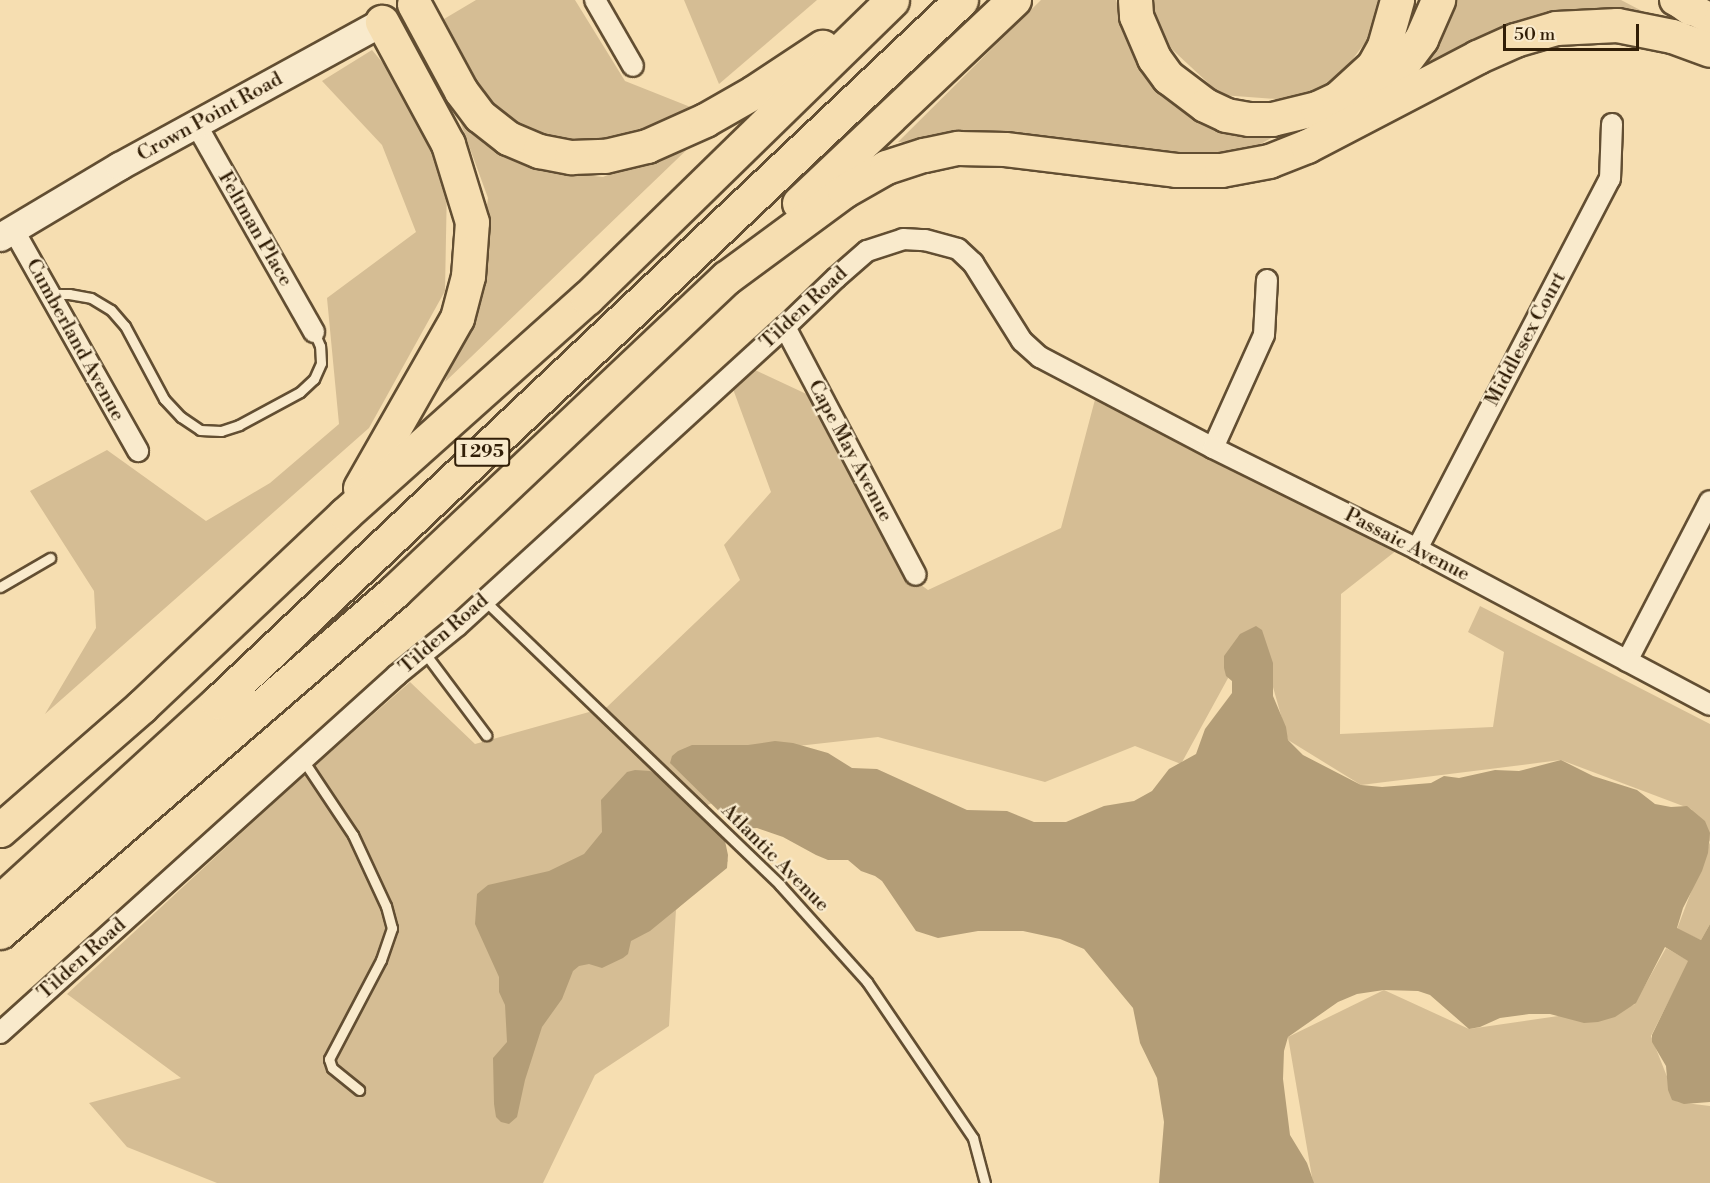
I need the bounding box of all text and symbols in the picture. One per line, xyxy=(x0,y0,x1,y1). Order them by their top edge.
scale bar xyxy=(1506,12,1642,50)
text: 50 m xyxy=(1514,23,1555,46)
street label: Crown Point Road xyxy=(133,67,287,167)
street label: Feltman Place xyxy=(212,167,298,291)
street label: Cumberland Avenue xyxy=(20,255,130,425)
street label: Tilden Road xyxy=(755,262,853,354)
street label: Middlesex Court xyxy=(1480,268,1572,410)
street label: Cape May Avenue xyxy=(803,376,897,526)
road number: I 295 xyxy=(454,437,510,467)
street label: Passaic Avenue xyxy=(1340,503,1474,587)
street label: Tilden Road xyxy=(394,589,494,679)
street label: Atlantic Avenue xyxy=(716,799,834,917)
street label: Tilden Road xyxy=(33,913,131,1005)

